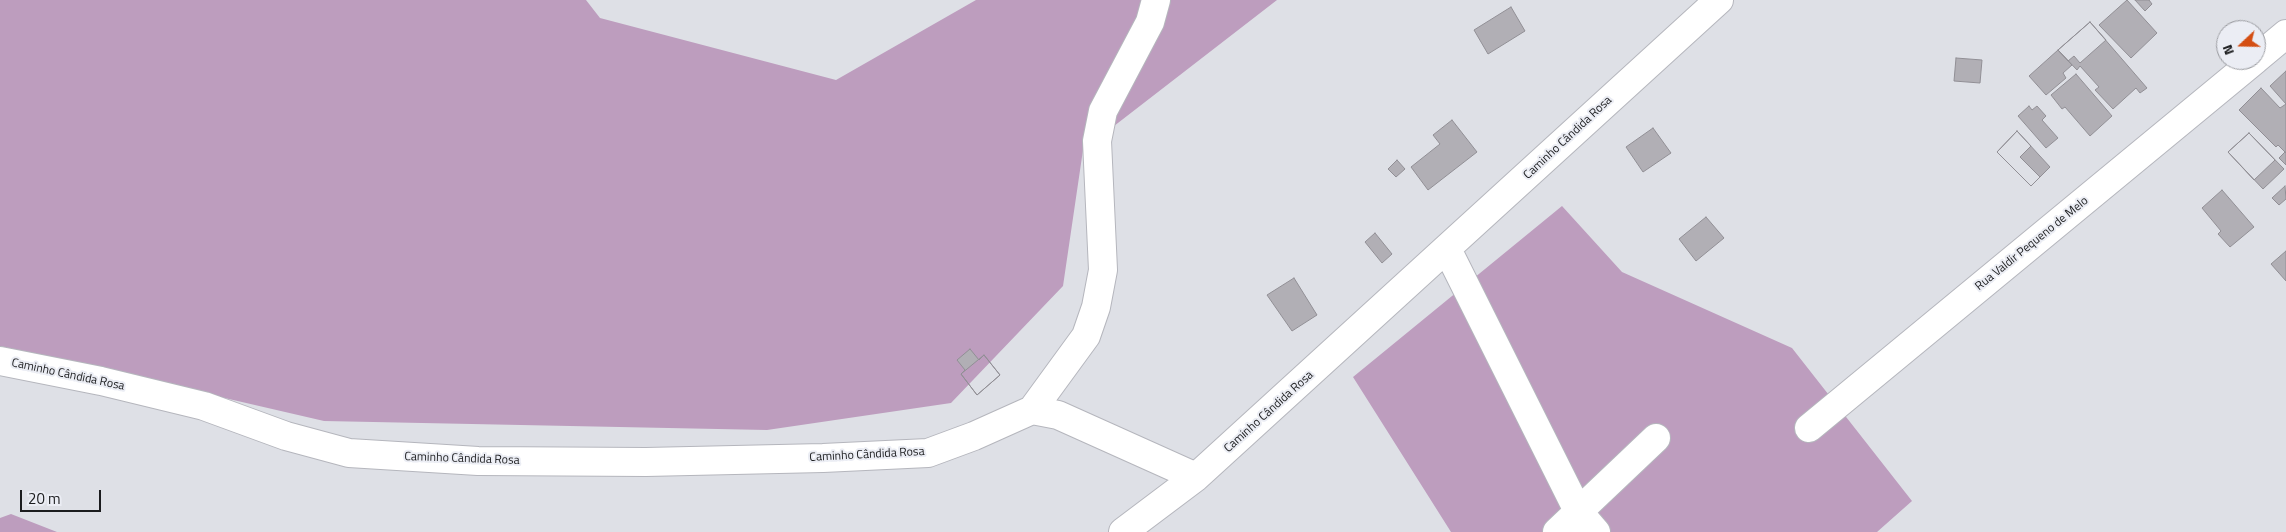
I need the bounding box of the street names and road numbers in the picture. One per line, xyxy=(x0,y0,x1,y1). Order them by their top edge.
street label: Caminho Cândida Rosa xyxy=(1521,93,1615,183)
street label: Rua Valdir Pequeno de Melo xyxy=(1973,194,2091,294)
street label: Caminho Cândida Rosa xyxy=(10,356,126,394)
street label: Caminho Cândida Rosa xyxy=(1221,368,1317,456)
street label: Caminho Cândida Rosa xyxy=(809,445,925,465)
street label: Caminho Cândida Rosa xyxy=(404,450,520,468)

